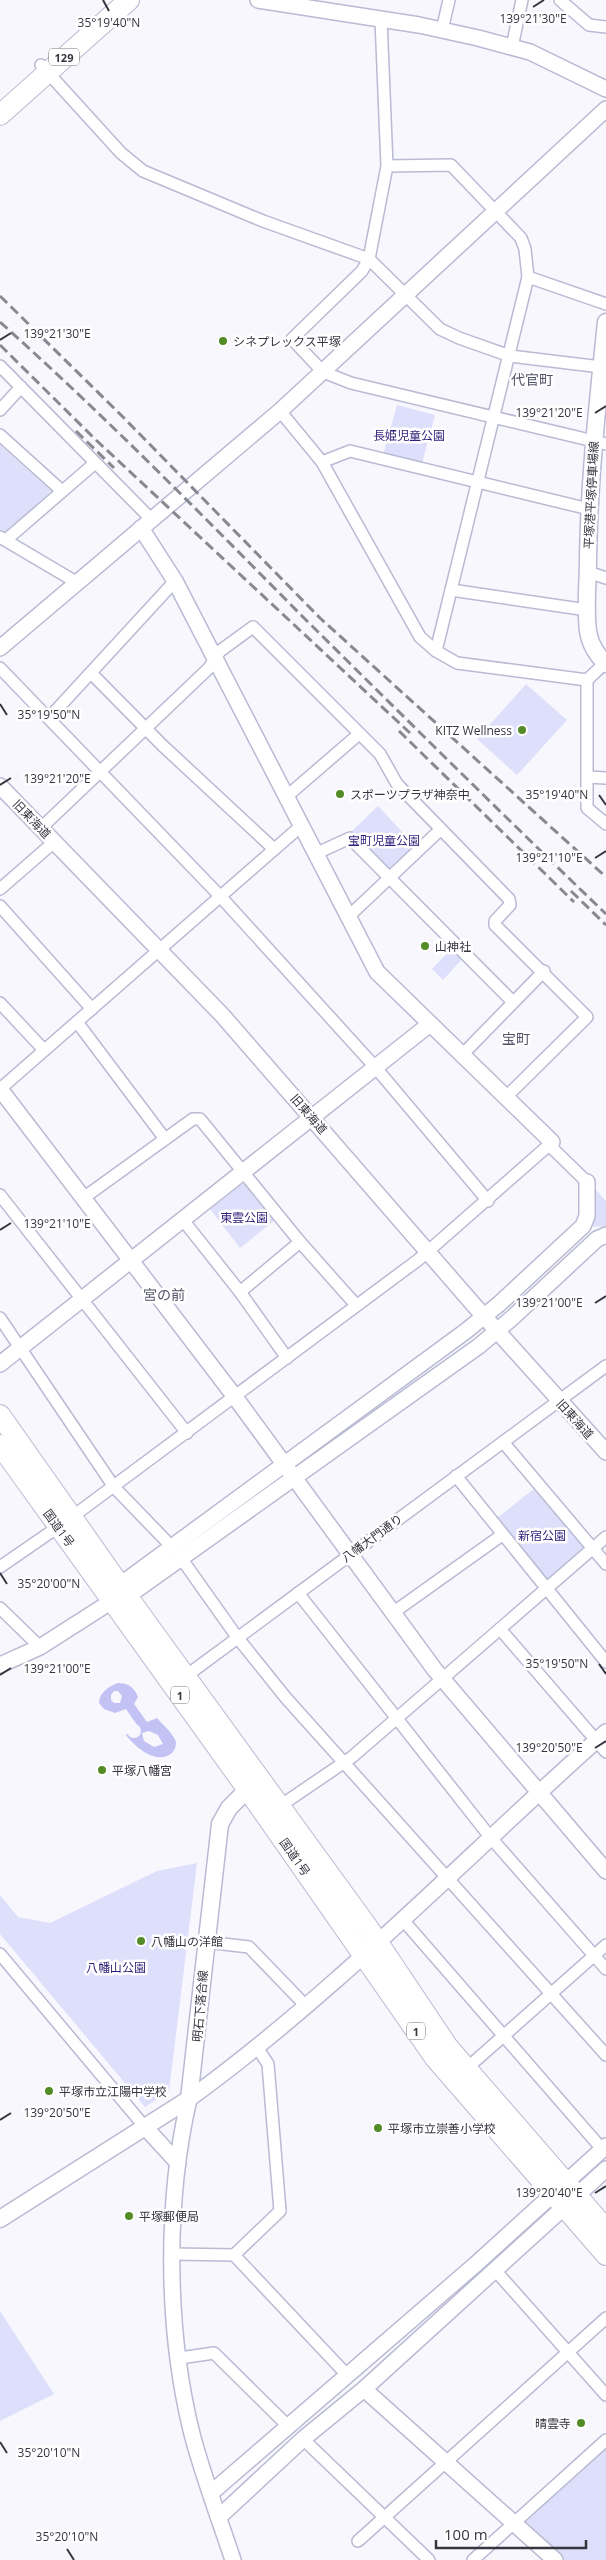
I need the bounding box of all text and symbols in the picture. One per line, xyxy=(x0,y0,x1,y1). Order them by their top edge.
text: 139°21'30"E xyxy=(499,10,567,27)
text: 35°19'40"N xyxy=(78,14,140,31)
road number: 129 xyxy=(49,48,79,66)
text: 139°21'30"E xyxy=(23,325,91,342)
place label: シネプレックス平塚 xyxy=(233,333,341,350)
marker: シネプレックス平塚 xyxy=(217,335,229,347)
district label: 代官町 xyxy=(511,370,553,389)
text: 139°21'20"E xyxy=(515,404,583,421)
park label: 長姫児童公園 xyxy=(373,427,445,444)
street label: 平塚港平塚停車場線 xyxy=(580,441,602,549)
text: 35°19'50"N xyxy=(18,706,80,723)
place label: KITZ Wellness xyxy=(435,722,512,739)
marker: KITZ Wellness xyxy=(516,724,528,736)
text: 139°21'20"E xyxy=(23,770,91,787)
place label: スポーツプラザ神奈中 xyxy=(350,786,470,803)
text: 35°19'40"N xyxy=(526,786,588,803)
marker: スポーツプラザ神奈中 xyxy=(334,788,346,800)
street label: 旧東海道 xyxy=(9,796,55,842)
park label: 宝町児童公園 xyxy=(348,832,420,849)
text: 139°21'10"E xyxy=(515,849,583,866)
place label: 山神社 xyxy=(435,938,471,955)
marker: 山神社 xyxy=(419,940,431,952)
district label: 宝町 xyxy=(502,1029,530,1048)
street label: 旧東海道 xyxy=(287,1090,331,1138)
park label: 東雲公園 xyxy=(220,1209,268,1226)
text: 139°21'10"E xyxy=(23,1215,91,1232)
district label: 宮の前 xyxy=(143,1285,185,1304)
text: 139°21'00"E xyxy=(515,1294,583,1311)
street label: 旧東海道 xyxy=(553,1395,597,1443)
street label: 国道1号 xyxy=(40,1506,78,1550)
street label: 八幡大門通り xyxy=(338,1510,406,1566)
park label: 新宿公園 xyxy=(518,1527,566,1544)
text: 35°20'00"N xyxy=(18,1575,80,1592)
text: 35°19'50"N xyxy=(526,1655,588,1672)
text: 139°21'00"E xyxy=(23,1660,91,1677)
road number: 1 xyxy=(171,1686,189,1704)
text: 139°20'50"E xyxy=(515,1739,583,1756)
place label: 平塚八幡宮 xyxy=(112,1762,172,1779)
marker: 平塚八幡宮 xyxy=(96,1764,108,1776)
street label: 国道1号 xyxy=(276,1835,314,1879)
place label: 八幡山の洋館 xyxy=(151,1933,223,1950)
marker: 八幡山の洋館 xyxy=(135,1935,147,1947)
park label: 八幡山公園 xyxy=(86,1959,146,1976)
street label: 明石下落合線 xyxy=(188,1969,212,2043)
road number: 1 xyxy=(407,2022,425,2040)
place label: 平塚市立江陽中学校 xyxy=(59,2083,167,2100)
marker: 平塚市立江陽中学校 xyxy=(43,2085,55,2097)
text: 139°20'50"E xyxy=(23,2104,91,2121)
place label: 平塚市立崇善小学校 xyxy=(388,2120,496,2137)
marker: 平塚市立崇善小学校 xyxy=(372,2122,384,2134)
text: 139°20'40"E xyxy=(515,2184,583,2201)
place label: 平塚郵便局 xyxy=(139,2208,199,2225)
marker: 平塚郵便局 xyxy=(123,2210,135,2222)
place label: 晴雲寺 xyxy=(535,2415,571,2432)
marker: 晴雲寺 xyxy=(575,2417,587,2429)
text: 35°20'10"N xyxy=(18,2444,80,2461)
scale bar xyxy=(436,2518,586,2550)
text: 100 m xyxy=(444,2524,488,2544)
text: 35°20'10"N xyxy=(36,2528,98,2545)

